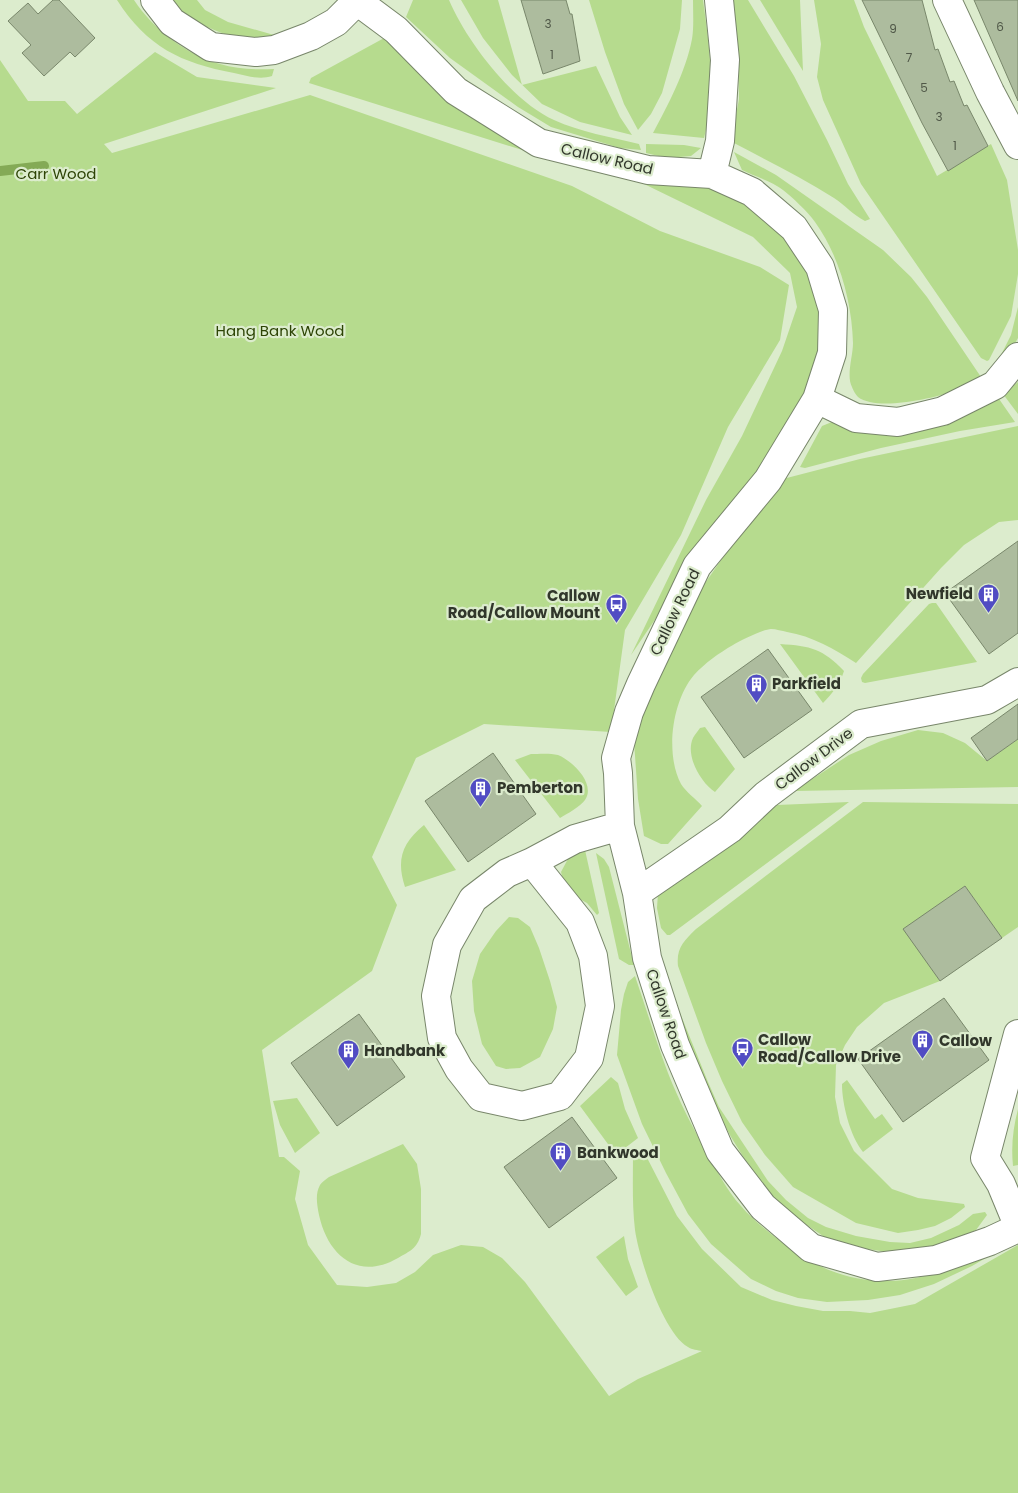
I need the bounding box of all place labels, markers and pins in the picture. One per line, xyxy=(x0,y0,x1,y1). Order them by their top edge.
building icon: Newfield xyxy=(977,582,1001,613)
place label: Newfield xyxy=(906,583,973,604)
place label: Callow Road/Callow Mount xyxy=(448,585,600,623)
bus stop icon: Callow Road/Callow Mount xyxy=(604,593,628,624)
building icon: Parkfield xyxy=(744,672,768,703)
place label: Parkfield xyxy=(772,673,841,694)
building icon: Pemberton xyxy=(469,776,493,807)
place label: Pemberton xyxy=(497,777,583,798)
place label: Callow Road/Callow Drive xyxy=(758,1029,901,1067)
building icon: Callow xyxy=(911,1029,935,1060)
place label: Callow xyxy=(939,1030,992,1051)
bus stop icon: Callow Road/Callow Drive xyxy=(730,1037,754,1068)
building icon: Handbank xyxy=(336,1039,360,1070)
place label: Handbank xyxy=(364,1040,446,1061)
building icon: Bankwood xyxy=(549,1141,573,1172)
place label: Bankwood xyxy=(577,1142,659,1163)

